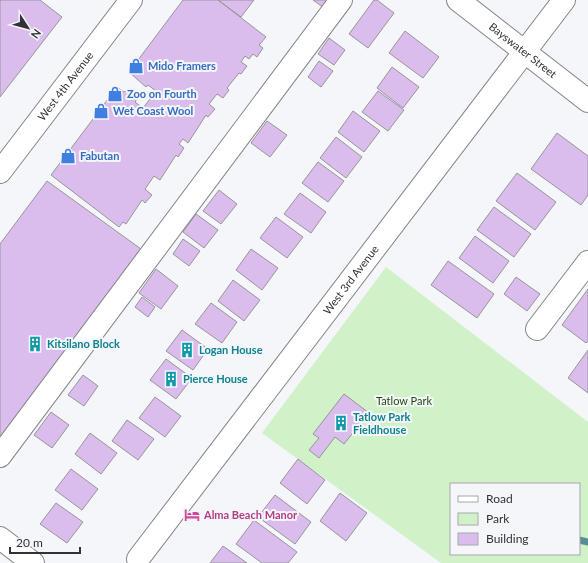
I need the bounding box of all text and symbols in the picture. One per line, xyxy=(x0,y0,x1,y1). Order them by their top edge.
north arrow xyxy=(8,8,48,48)
street label: Bayswater Street xyxy=(487,20,559,80)
text: N xyxy=(29,27,44,41)
street label: West 4th Avenue xyxy=(35,48,96,123)
shop icon: Mido Framers xyxy=(127,57,145,75)
place label: Mido Framers xyxy=(148,59,216,72)
shop icon: Zoo on Fourth xyxy=(106,85,124,103)
place label: Zoo on Fourth xyxy=(127,87,197,100)
shop icon: Wet Coast Wool xyxy=(92,102,110,120)
place label: Wet Coast Wool xyxy=(113,104,194,117)
shop icon: Fabutan xyxy=(59,147,77,165)
place label: Fabutan xyxy=(80,149,119,162)
street label: West 3rd Avenue xyxy=(320,242,381,317)
building icon: Kitsilano Block xyxy=(26,335,44,353)
place label: Kitsilano Block xyxy=(47,337,120,350)
building icon: Logan House xyxy=(178,341,196,359)
place label: Logan House xyxy=(199,343,263,356)
building icon: Pierce House xyxy=(162,370,180,388)
place label: Pierce House xyxy=(183,372,248,385)
park label: Tatlow Park xyxy=(376,394,432,407)
place label: Tatlow Park Fieldhouse xyxy=(353,410,411,436)
building icon: Tatlow Park Fieldhouse xyxy=(332,414,350,432)
legend xyxy=(450,483,580,555)
text: Road xyxy=(486,491,513,506)
hotel icon: Alma Beach Manor xyxy=(183,506,201,524)
place label: Alma Beach Manor xyxy=(203,508,298,521)
text: Park xyxy=(486,511,510,526)
scale bar xyxy=(10,529,80,555)
text: Building xyxy=(486,531,529,546)
text: 20 m xyxy=(16,535,43,550)

